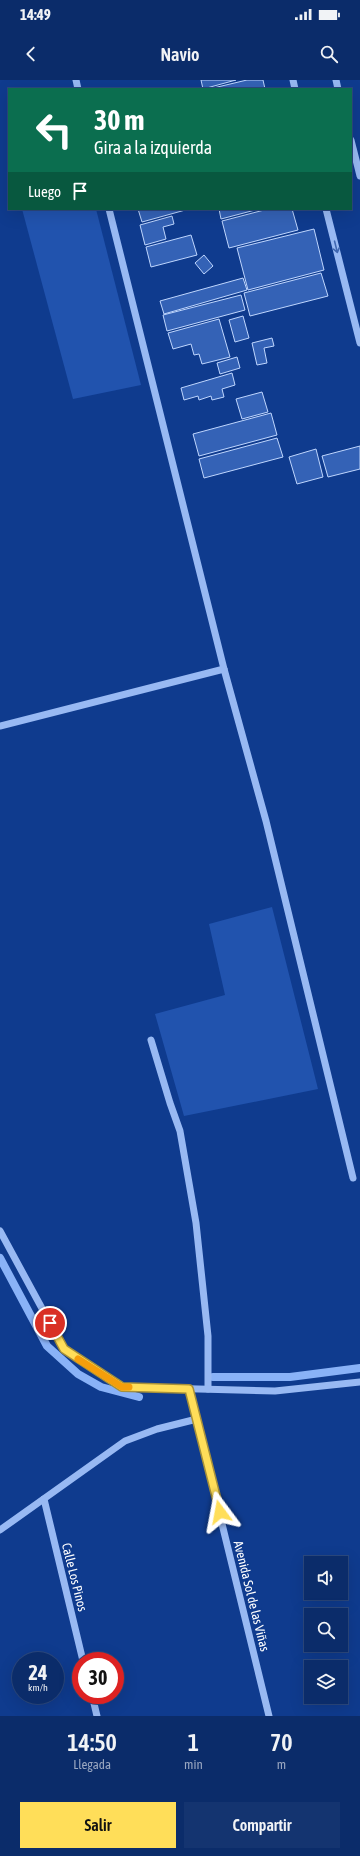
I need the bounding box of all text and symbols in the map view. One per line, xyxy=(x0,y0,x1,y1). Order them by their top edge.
text: 14:49 xyxy=(20,6,51,23)
icon: back xyxy=(20,43,42,65)
icon: search xyxy=(318,43,340,65)
text: Navio xyxy=(160,44,200,65)
icon: left xyxy=(28,104,80,156)
text: 30 m xyxy=(94,104,144,136)
text: Gira a la izquierda xyxy=(94,137,212,158)
icon: arrive xyxy=(69,180,91,202)
text: Luego xyxy=(28,183,61,200)
one-way arrow xyxy=(333,240,340,253)
pin xyxy=(33,1306,67,1340)
icon: arrive xyxy=(39,1312,61,1334)
position arrow xyxy=(199,1491,241,1533)
street label: Avenida Sol de las Viñas xyxy=(230,1539,273,1653)
street label: Calle Los Pinos xyxy=(59,1541,90,1613)
map controls xyxy=(304,1556,348,1704)
button: sound xyxy=(304,1556,348,1600)
button: search xyxy=(304,1608,348,1652)
speed limit sign: 30 xyxy=(72,1652,124,1704)
button: layers xyxy=(304,1660,348,1704)
text: 24 xyxy=(29,1661,47,1684)
text: km/h xyxy=(28,1682,48,1693)
text: 14:50 xyxy=(67,1729,117,1756)
text: 1 xyxy=(188,1729,199,1756)
text: 70 xyxy=(270,1729,293,1756)
text: Llegada xyxy=(73,1757,111,1772)
text: min xyxy=(184,1757,203,1772)
text: m xyxy=(277,1757,286,1772)
button: Salir xyxy=(20,1802,176,1848)
button: Compartir xyxy=(184,1802,340,1848)

